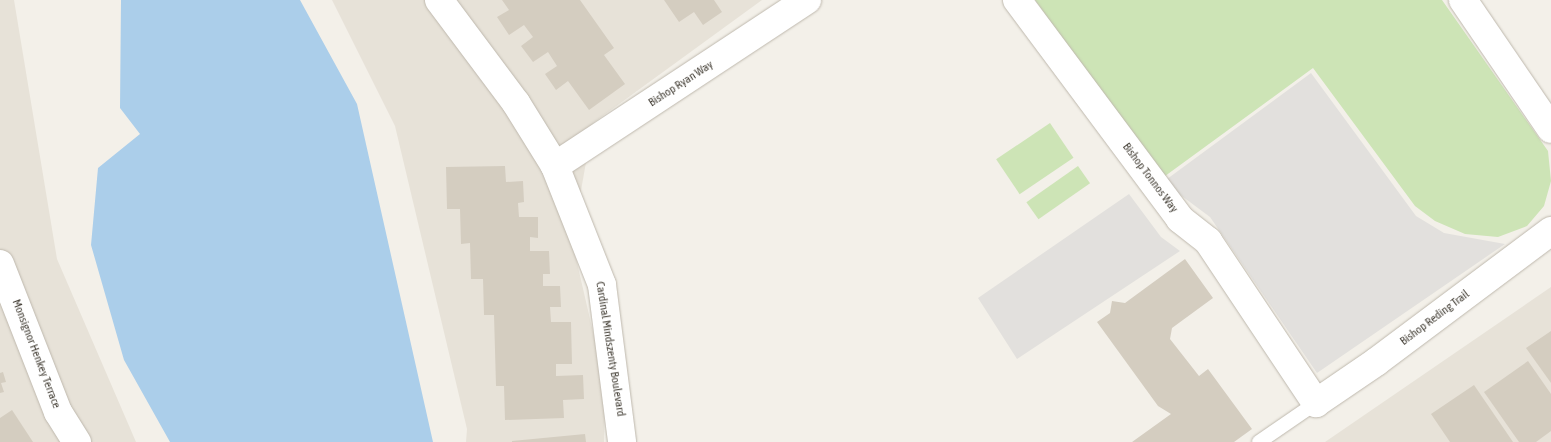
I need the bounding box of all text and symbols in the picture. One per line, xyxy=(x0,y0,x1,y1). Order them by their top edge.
street label: Bishop Ryan Way xyxy=(646,58,716,110)
street label: Bishop Tonnos Way xyxy=(1119,140,1181,216)
street label: Cardinal Mindszenty Boulevard xyxy=(592,281,628,417)
street label: Bishop Reding Trail xyxy=(1397,287,1473,349)
street label: Monsignor Henkey Terrace xyxy=(9,297,63,411)

